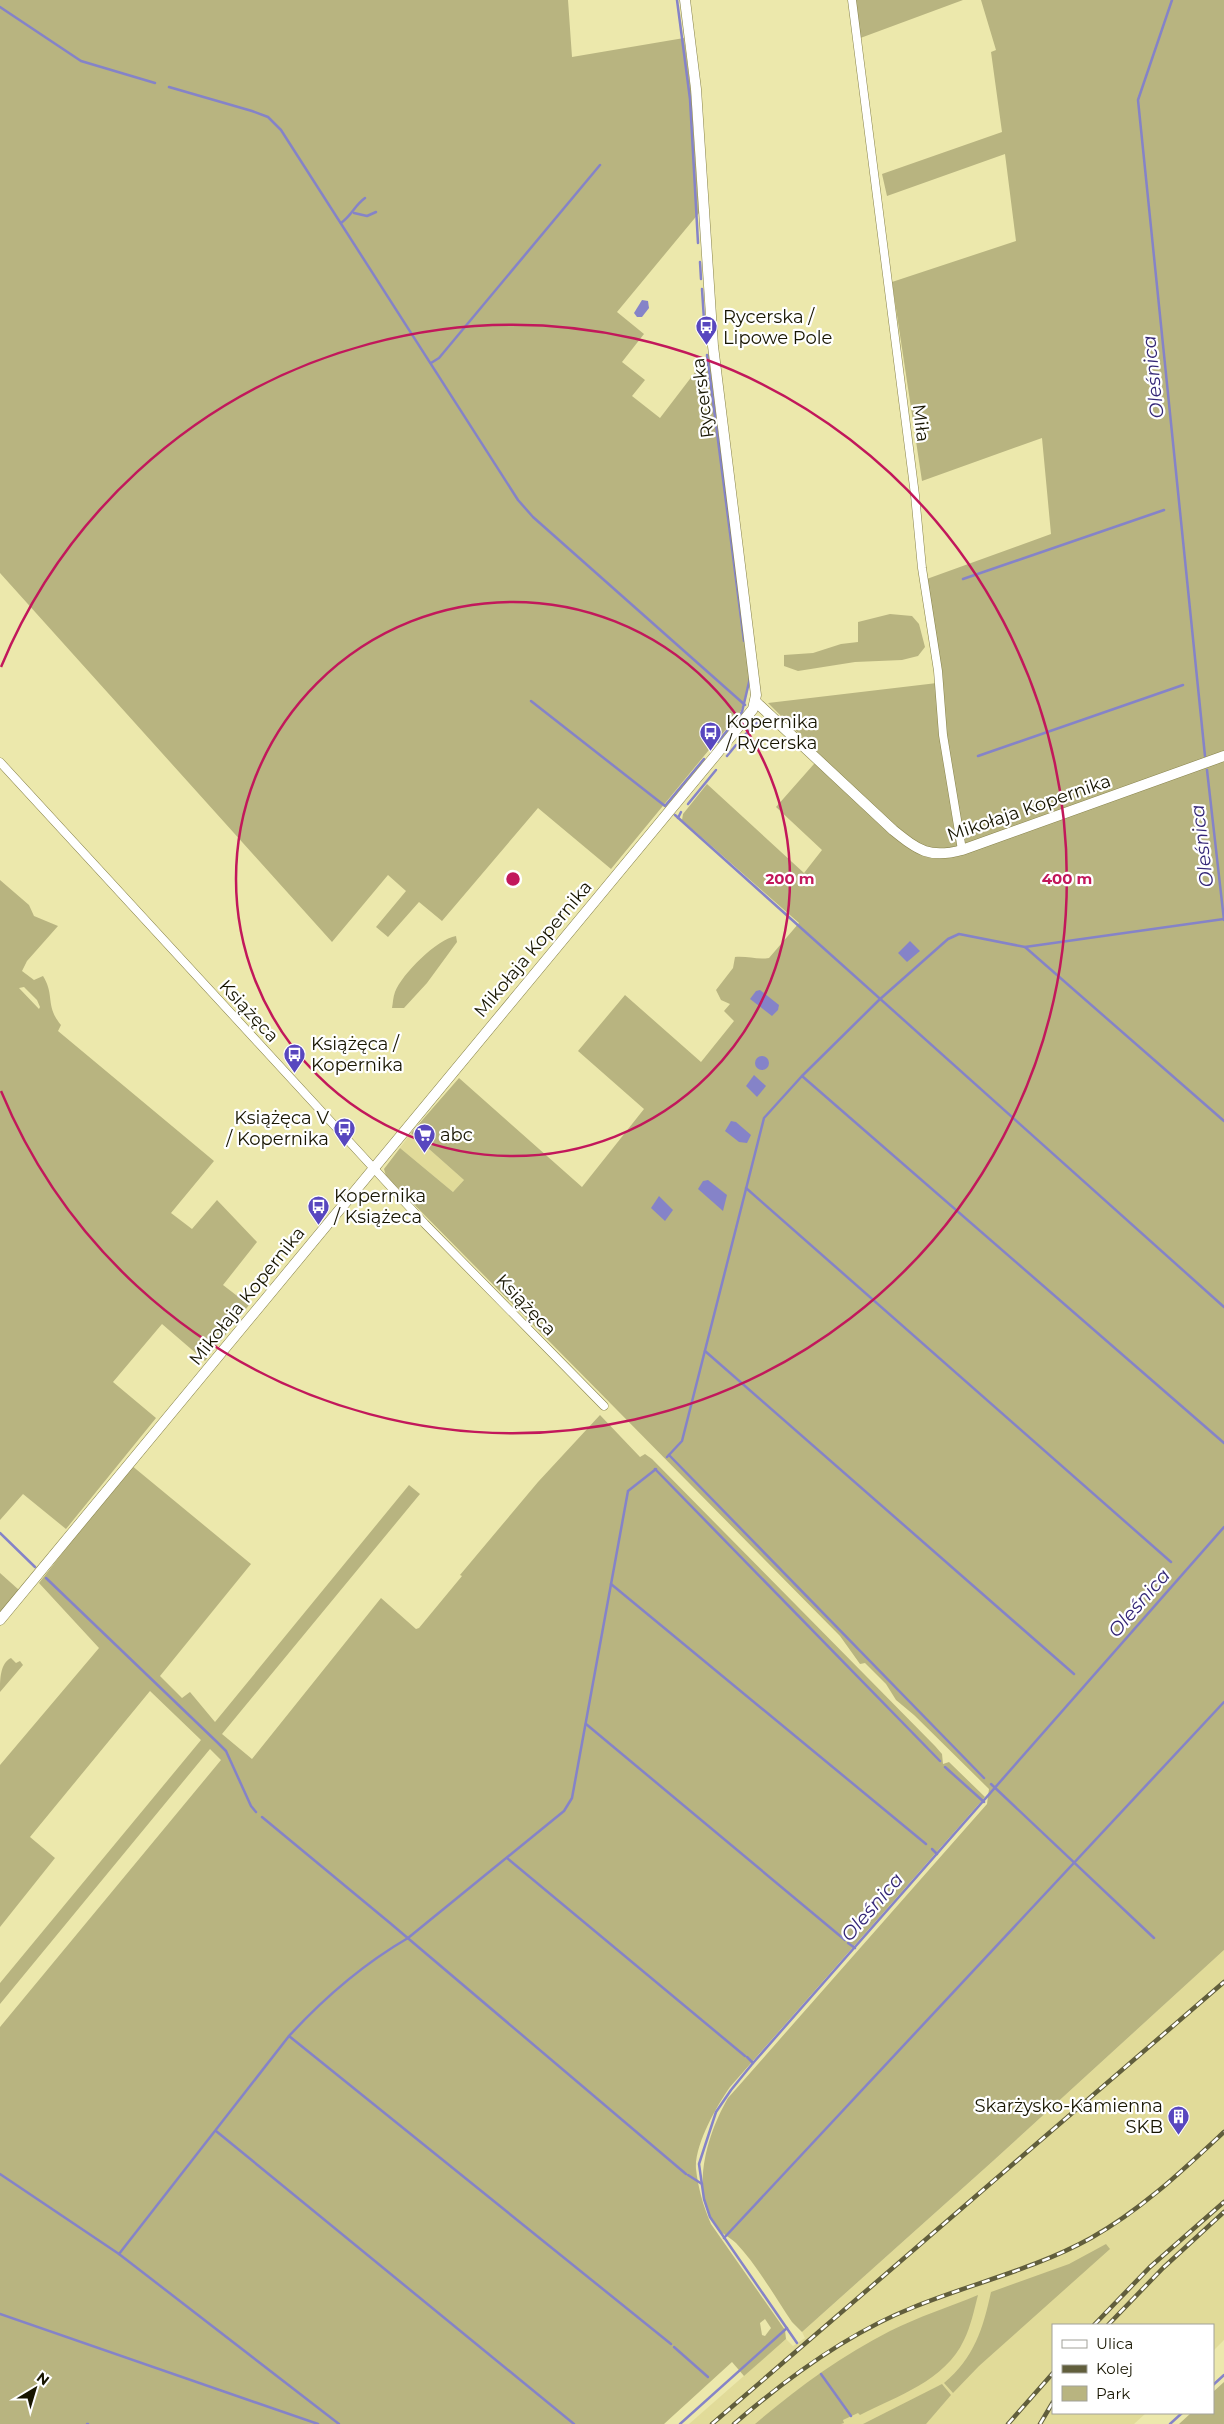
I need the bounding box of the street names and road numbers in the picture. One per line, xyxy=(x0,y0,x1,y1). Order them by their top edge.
street label: Rycerska xyxy=(687,357,719,439)
street label: Miła xyxy=(908,403,934,443)
street label: Mikołaja Kopernika xyxy=(944,770,1114,846)
street label: Mikołaja Kopernika xyxy=(469,876,597,1022)
street label: Książęca xyxy=(215,975,283,1047)
street label: Mikołaja Kopernika xyxy=(184,1222,310,1370)
street label: Książęca xyxy=(491,1270,561,1340)

